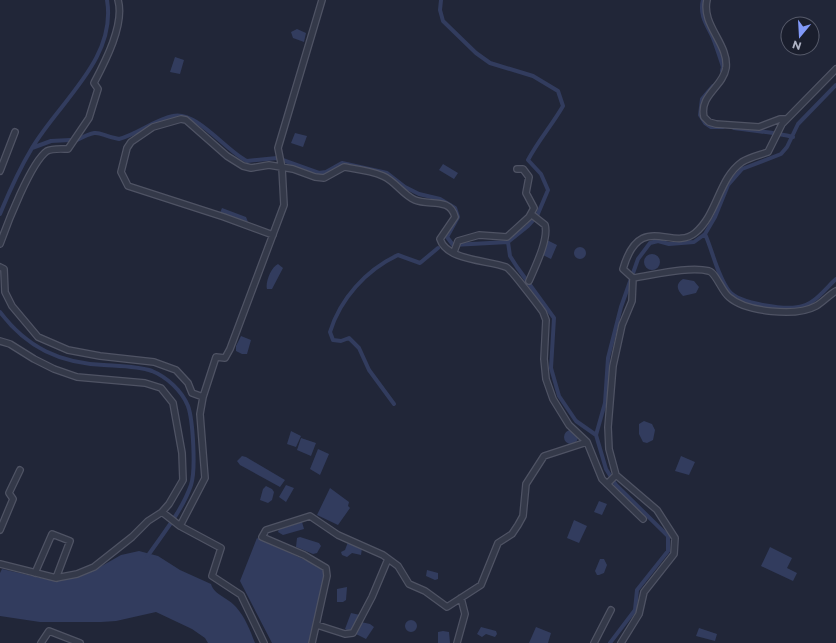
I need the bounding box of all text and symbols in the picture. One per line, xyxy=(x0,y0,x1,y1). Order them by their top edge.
north arrow xyxy=(780,16,820,56)
text: N xyxy=(791,37,803,54)

